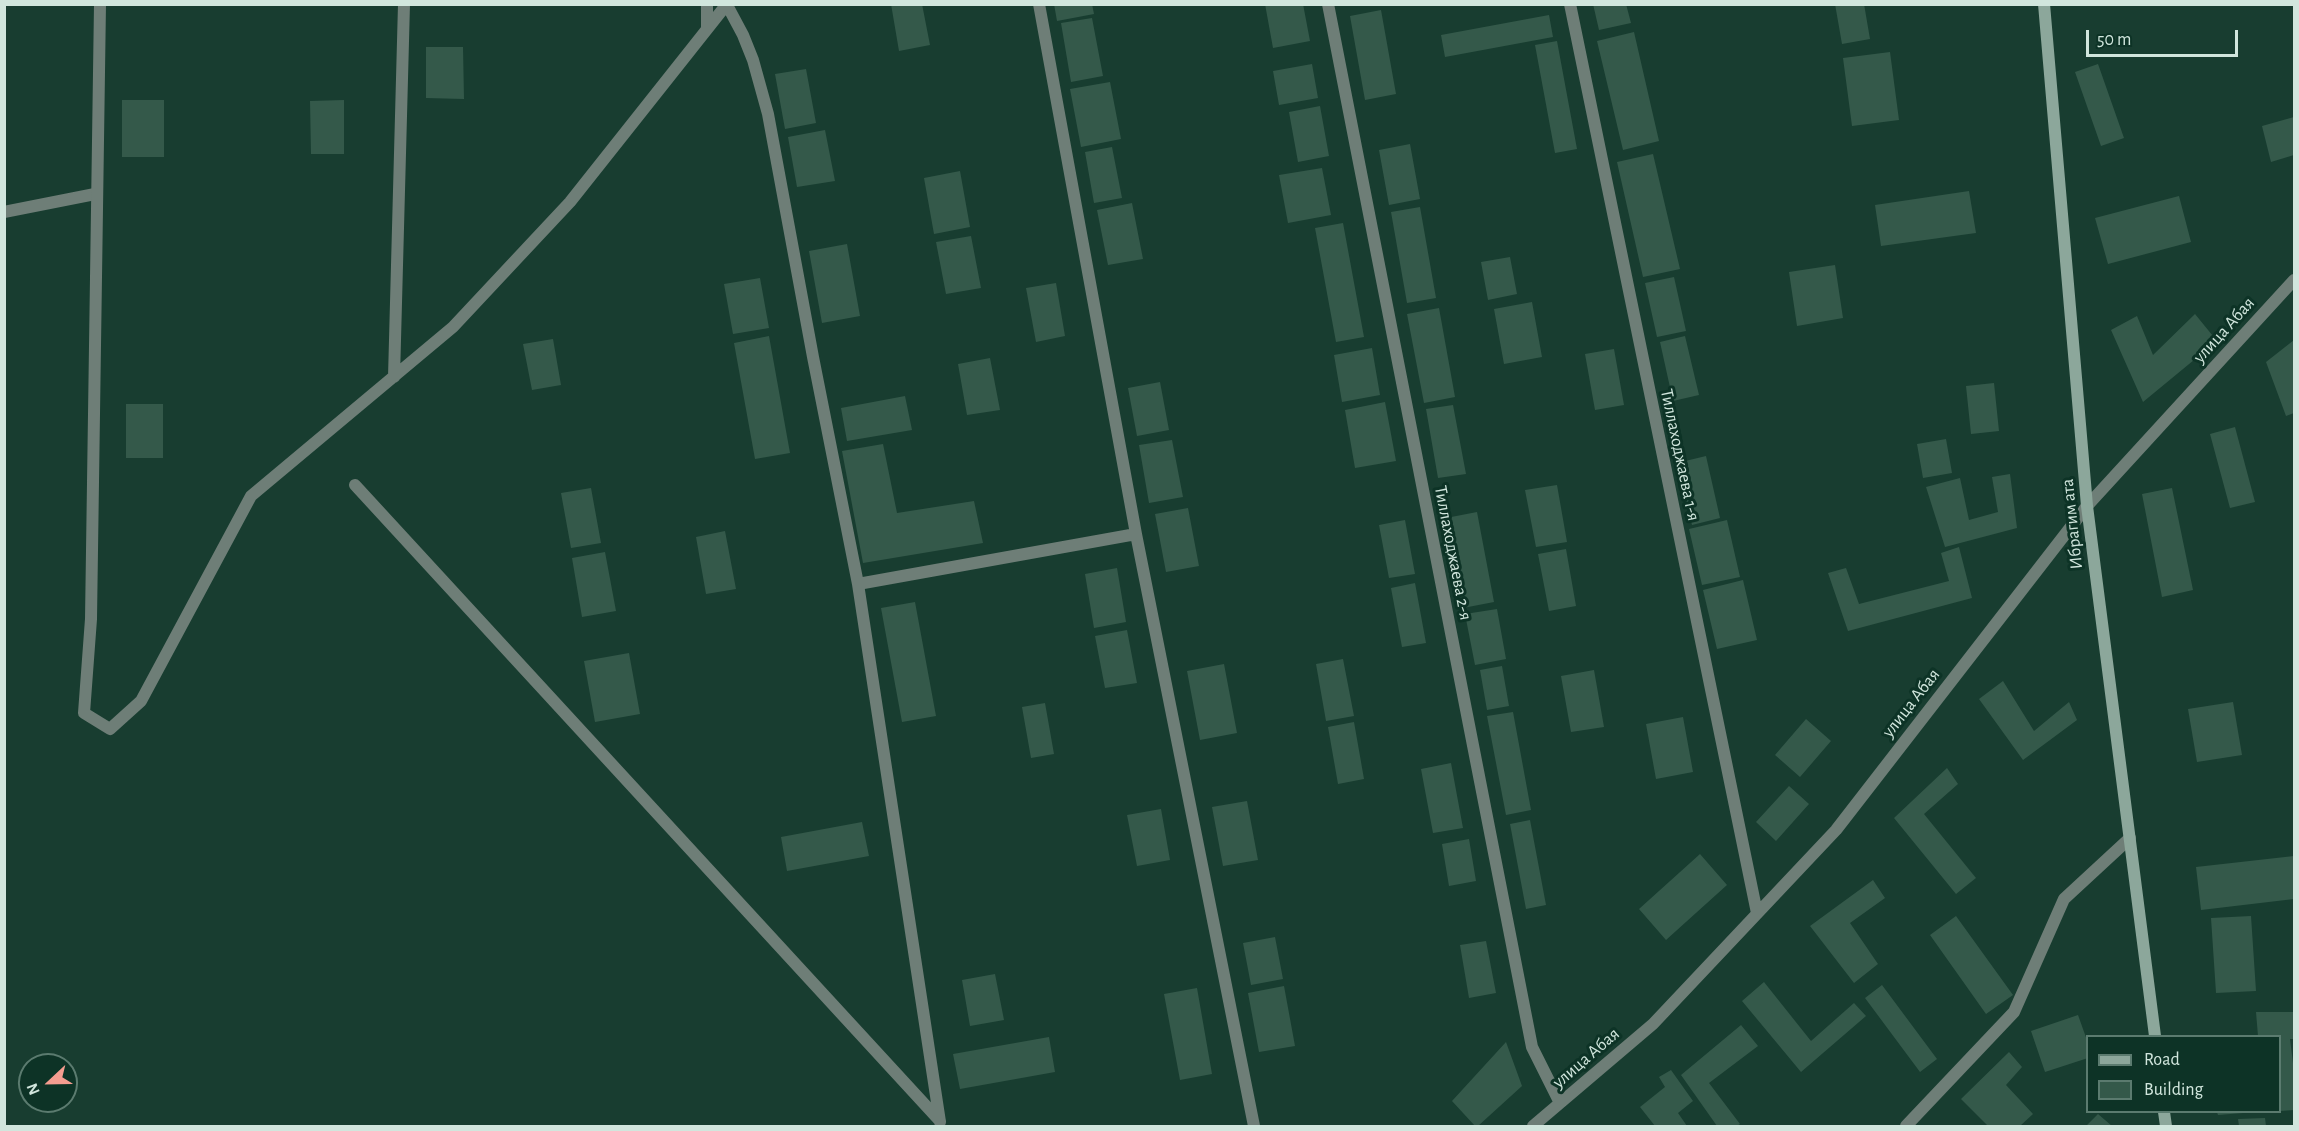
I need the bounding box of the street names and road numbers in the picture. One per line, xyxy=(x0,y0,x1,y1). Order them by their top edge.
street label: улица Абая xyxy=(2189,292,2259,368)
street label: Тиллаходжаева 1-я xyxy=(1655,387,1705,523)
street label: Ибрагим ата xyxy=(2057,478,2087,570)
street label: Тиллаходжаева 2-я xyxy=(1429,484,1477,622)
street label: улица Абая xyxy=(1877,664,1945,742)
street label: улица Абая xyxy=(1548,1023,1624,1093)

